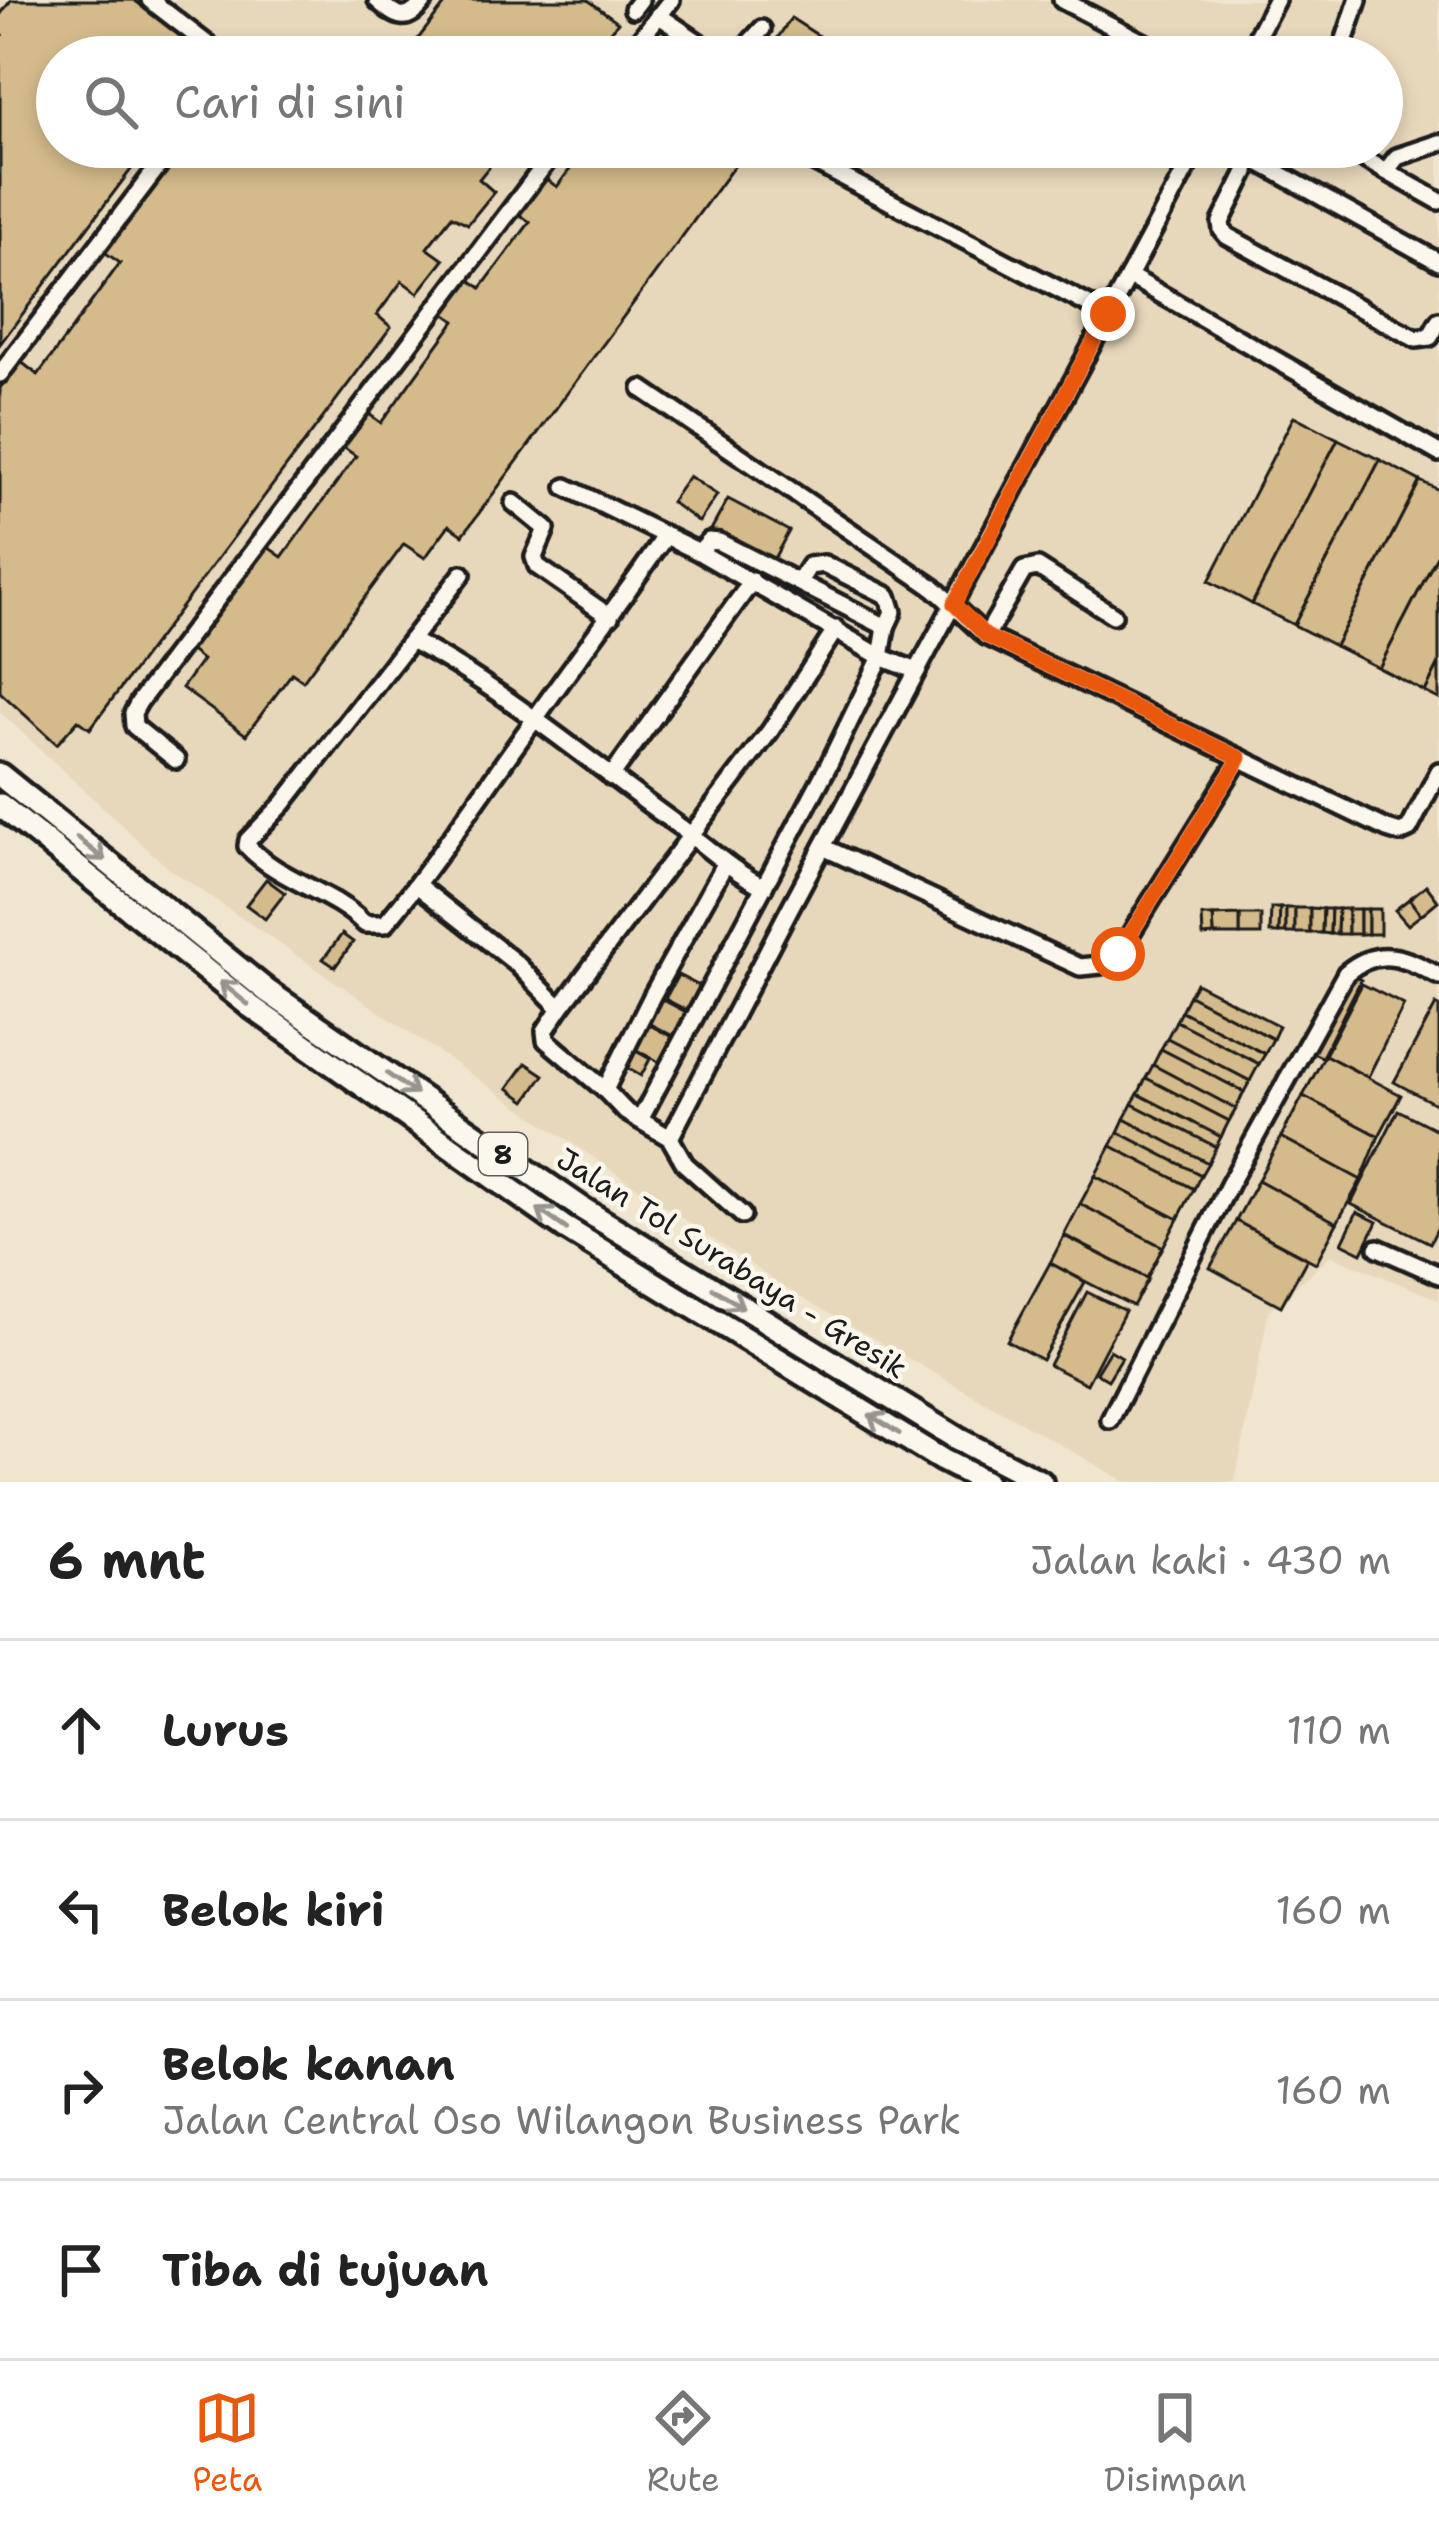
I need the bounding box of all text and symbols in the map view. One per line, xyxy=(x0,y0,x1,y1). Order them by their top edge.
search box xyxy=(36,36,1403,168)
icon: search xyxy=(78,69,144,135)
text: Cari di sini xyxy=(174,72,406,132)
route end xyxy=(1081,287,1135,341)
one-way arrow xyxy=(75,835,106,862)
route start xyxy=(1091,927,1145,981)
one-way arrow xyxy=(219,980,251,1007)
one-way arrow xyxy=(384,1071,418,1096)
road number: 8 xyxy=(479,1133,527,1175)
street label: Jalan Tol Surabaya - Gresik xyxy=(549,1138,915,1388)
one-way arrow xyxy=(536,1207,569,1232)
one-way arrow xyxy=(710,1286,744,1310)
one-way arrow xyxy=(868,1412,902,1436)
text: 6 mnt xyxy=(48,1526,206,1594)
text: Jalan kaki · 430 m xyxy=(1030,1534,1391,1586)
icon: ahead xyxy=(48,1697,114,1763)
text: Lurus xyxy=(162,1700,289,1760)
text: 110 m xyxy=(1287,1704,1391,1756)
icon: left xyxy=(48,1877,114,1943)
text: Belok kiri xyxy=(162,1880,385,1940)
text: 160 m xyxy=(1276,1884,1391,1936)
text: Belok kanan xyxy=(162,2034,455,2094)
icon: right xyxy=(48,2057,114,2123)
text: 160 m xyxy=(1276,2064,1391,2116)
text: Jalan Central Oso Wilangon Business Park xyxy=(162,2094,961,2146)
icon: arrive xyxy=(48,2237,114,2303)
text: Tiba di tujuan xyxy=(162,2240,489,2300)
tab: Peta xyxy=(192,2385,262,2502)
tab: Rute xyxy=(647,2385,720,2502)
tab: Disimpan xyxy=(1104,2385,1247,2502)

